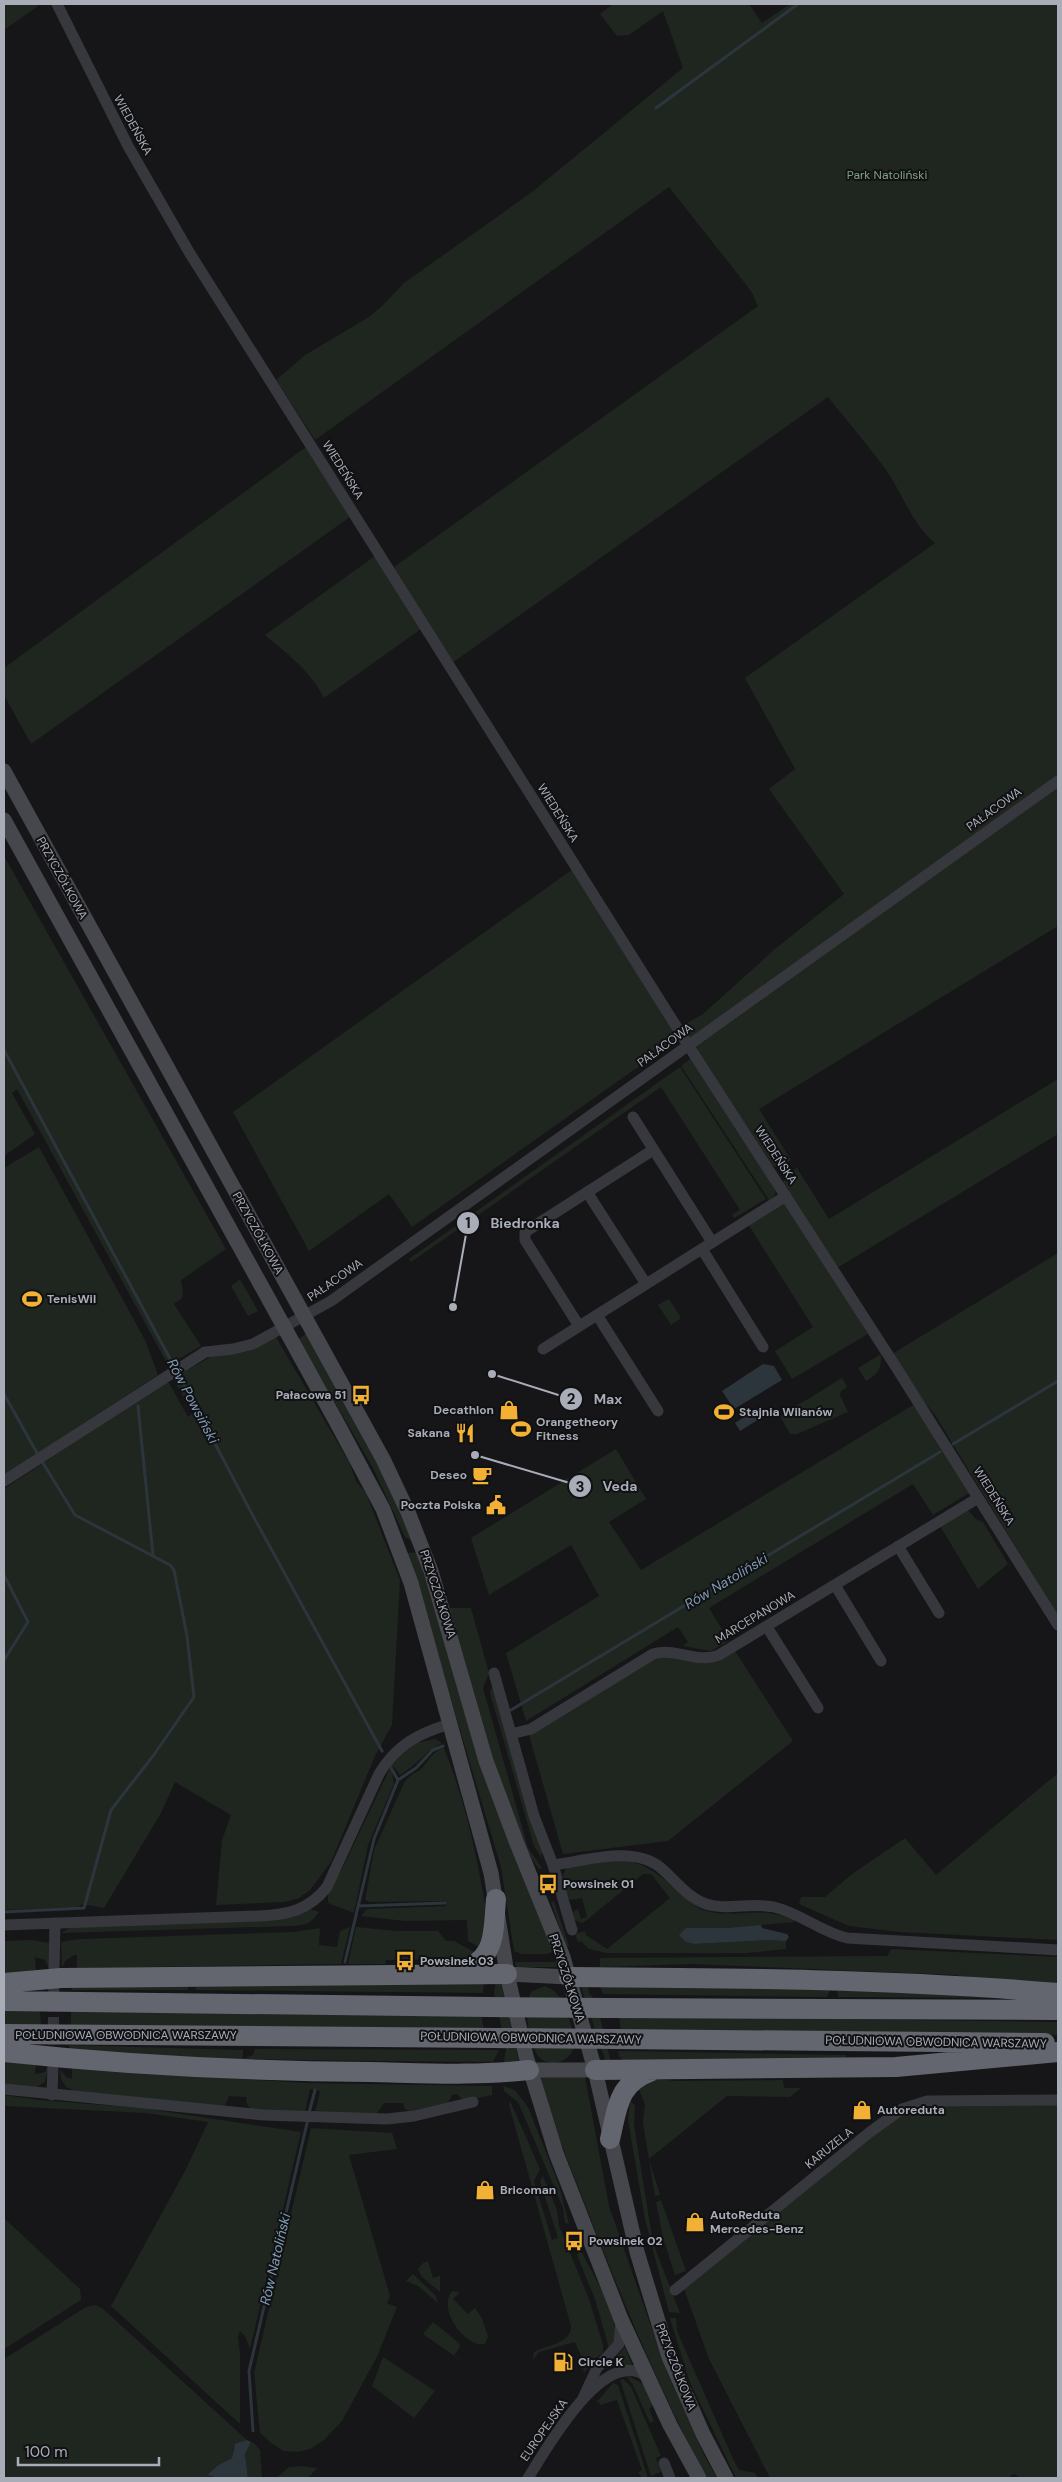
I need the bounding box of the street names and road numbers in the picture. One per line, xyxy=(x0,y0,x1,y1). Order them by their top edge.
street label: WIEDEŃSKA xyxy=(110,92,156,158)
street label: WIEDEŃSKA xyxy=(319,438,367,502)
street label: WIEDEŃSKA xyxy=(534,781,582,845)
street label: PAŁACOWA xyxy=(963,784,1025,834)
street label: PRZYCZÓŁKOWA xyxy=(33,834,91,922)
street label: PAŁACOWA xyxy=(634,1020,696,1070)
street label: WIEDEŃSKA xyxy=(751,1123,801,1187)
street label: PRZYCZÓŁKOWA xyxy=(229,1189,287,1277)
street label: PAŁACOWA xyxy=(304,1255,366,1305)
street label: WIEDEŃSKA xyxy=(970,1464,1018,1528)
street label: PRZYCZÓŁKOWA xyxy=(416,1548,460,1640)
street label: MARCEPANOWA xyxy=(712,1587,798,1647)
street label: PRZYCZÓŁKOWA xyxy=(545,1932,589,2024)
street label: POŁUDNIOWA OBWODNICA WARSZAWY xyxy=(15,2027,237,2043)
street label: POŁUDNIOWA OBWODNICA WARSZAWY xyxy=(420,2028,642,2048)
street label: POŁUDNIOWA OBWODNICA WARSZAWY xyxy=(825,2032,1047,2052)
street label: KARUZELA xyxy=(802,2124,856,2172)
street label: PRZYCZÓŁKOWA xyxy=(652,2321,700,2413)
street label: EUROPEJSKA xyxy=(517,2396,571,2464)

